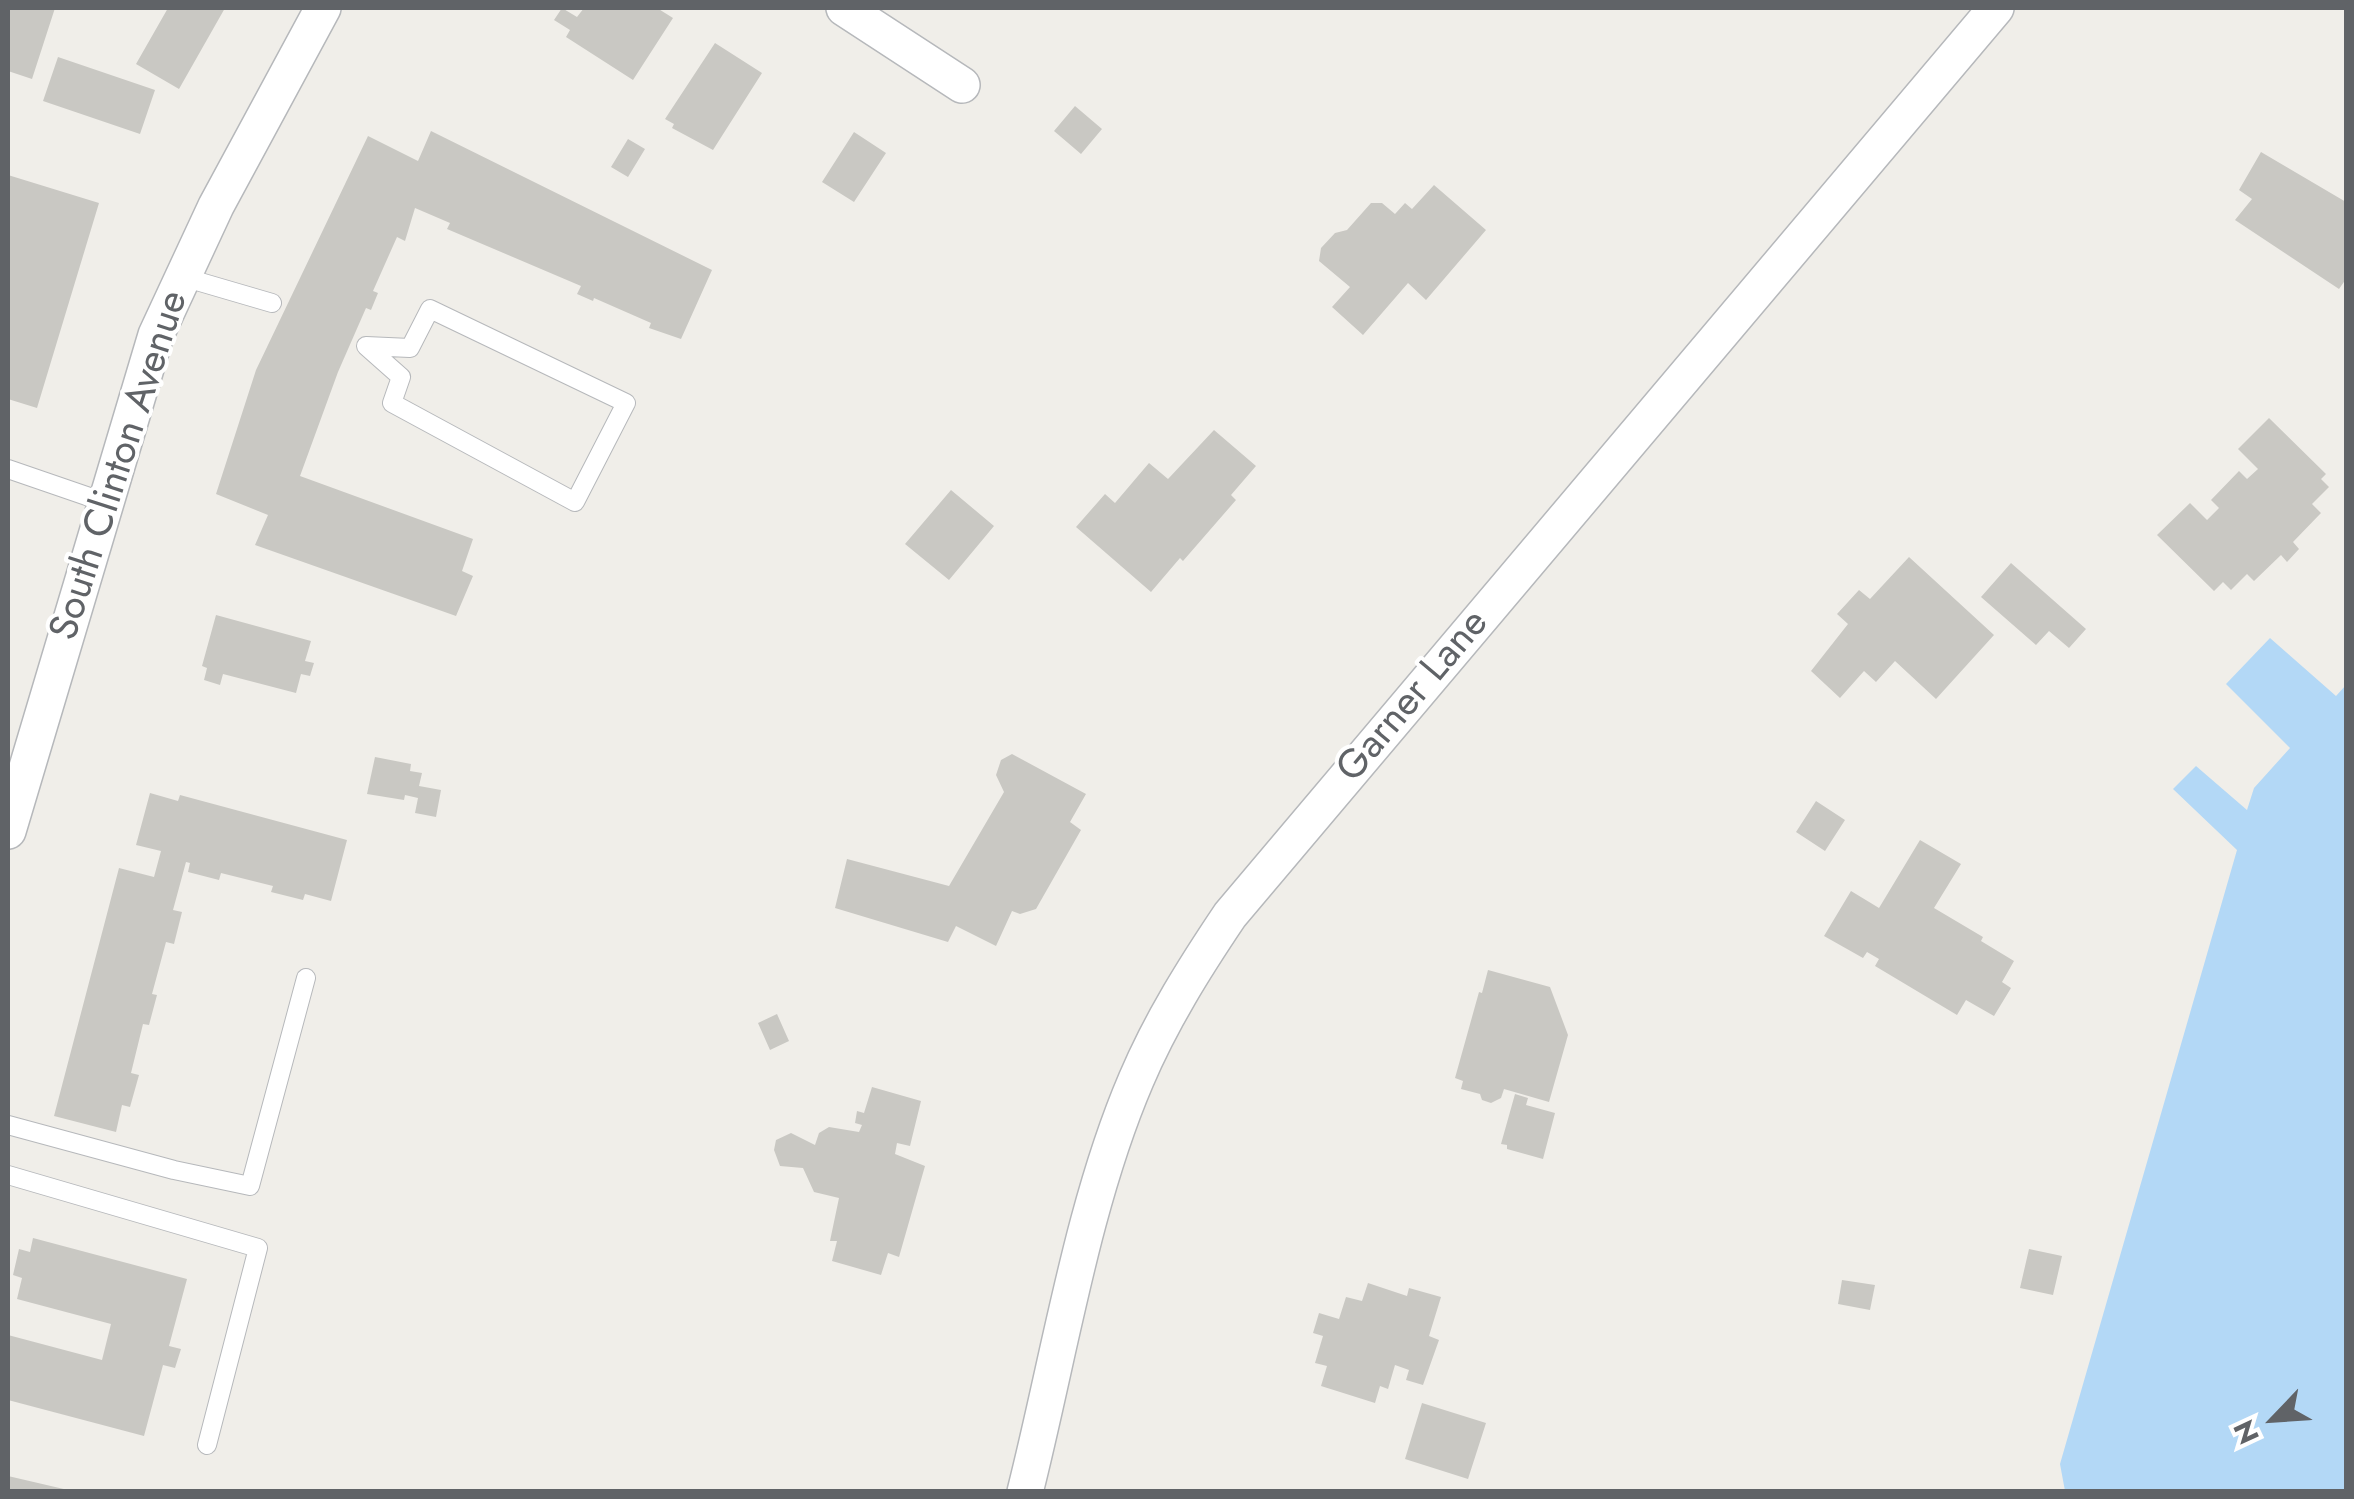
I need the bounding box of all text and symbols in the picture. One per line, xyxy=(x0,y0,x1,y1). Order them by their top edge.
street label: South Clinton Avenue xyxy=(42,285,200,647)
street label: Garner Lane xyxy=(1328,601,1500,793)
north arrow xyxy=(2224,1369,2324,1469)
text: N xyxy=(2223,1413,2270,1451)

